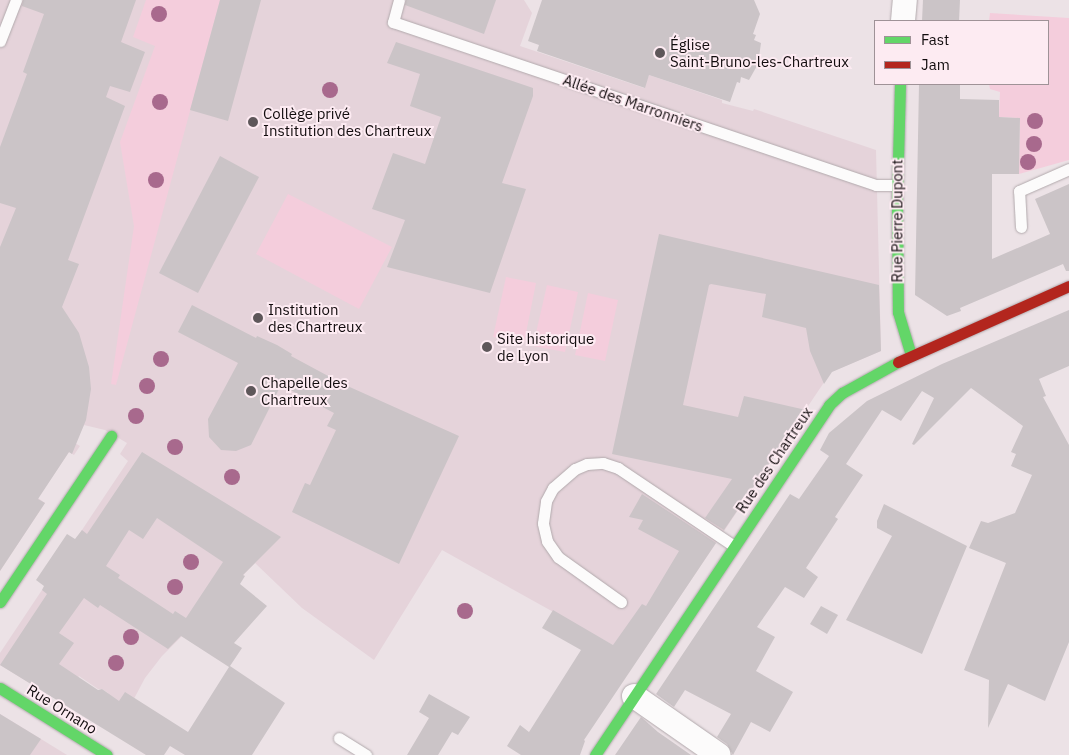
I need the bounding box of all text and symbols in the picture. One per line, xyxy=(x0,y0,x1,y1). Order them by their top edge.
legend xyxy=(874,20,1049,85)
text: Fast xyxy=(921,30,949,49)
place label: Église Saint-Bruno-les-Chartreux xyxy=(670,35,849,70)
marker: Église Saint-Bruno-les-Chartreux xyxy=(654,47,666,59)
text: Jam xyxy=(921,55,950,74)
street label: Allée des Marronniers xyxy=(561,71,705,135)
place label: Collège privé Institution des Chartreux xyxy=(263,104,431,139)
marker: Collège privé Institution des Chartreux xyxy=(247,116,259,128)
street label: Rue Pierre Dupont xyxy=(888,159,906,283)
place label: Institution des Chartreux xyxy=(268,300,362,335)
marker: Institution des Chartreux xyxy=(252,312,264,324)
place label: Site historique de Lyon xyxy=(497,329,594,364)
marker: Site historique de Lyon xyxy=(481,341,493,353)
place label: Chapelle des Chartreux xyxy=(261,373,348,408)
marker: Chapelle des Chartreux xyxy=(245,385,257,397)
street label: Rue des Chartreux xyxy=(732,404,816,516)
street label: Rue Ornano xyxy=(24,680,100,738)

